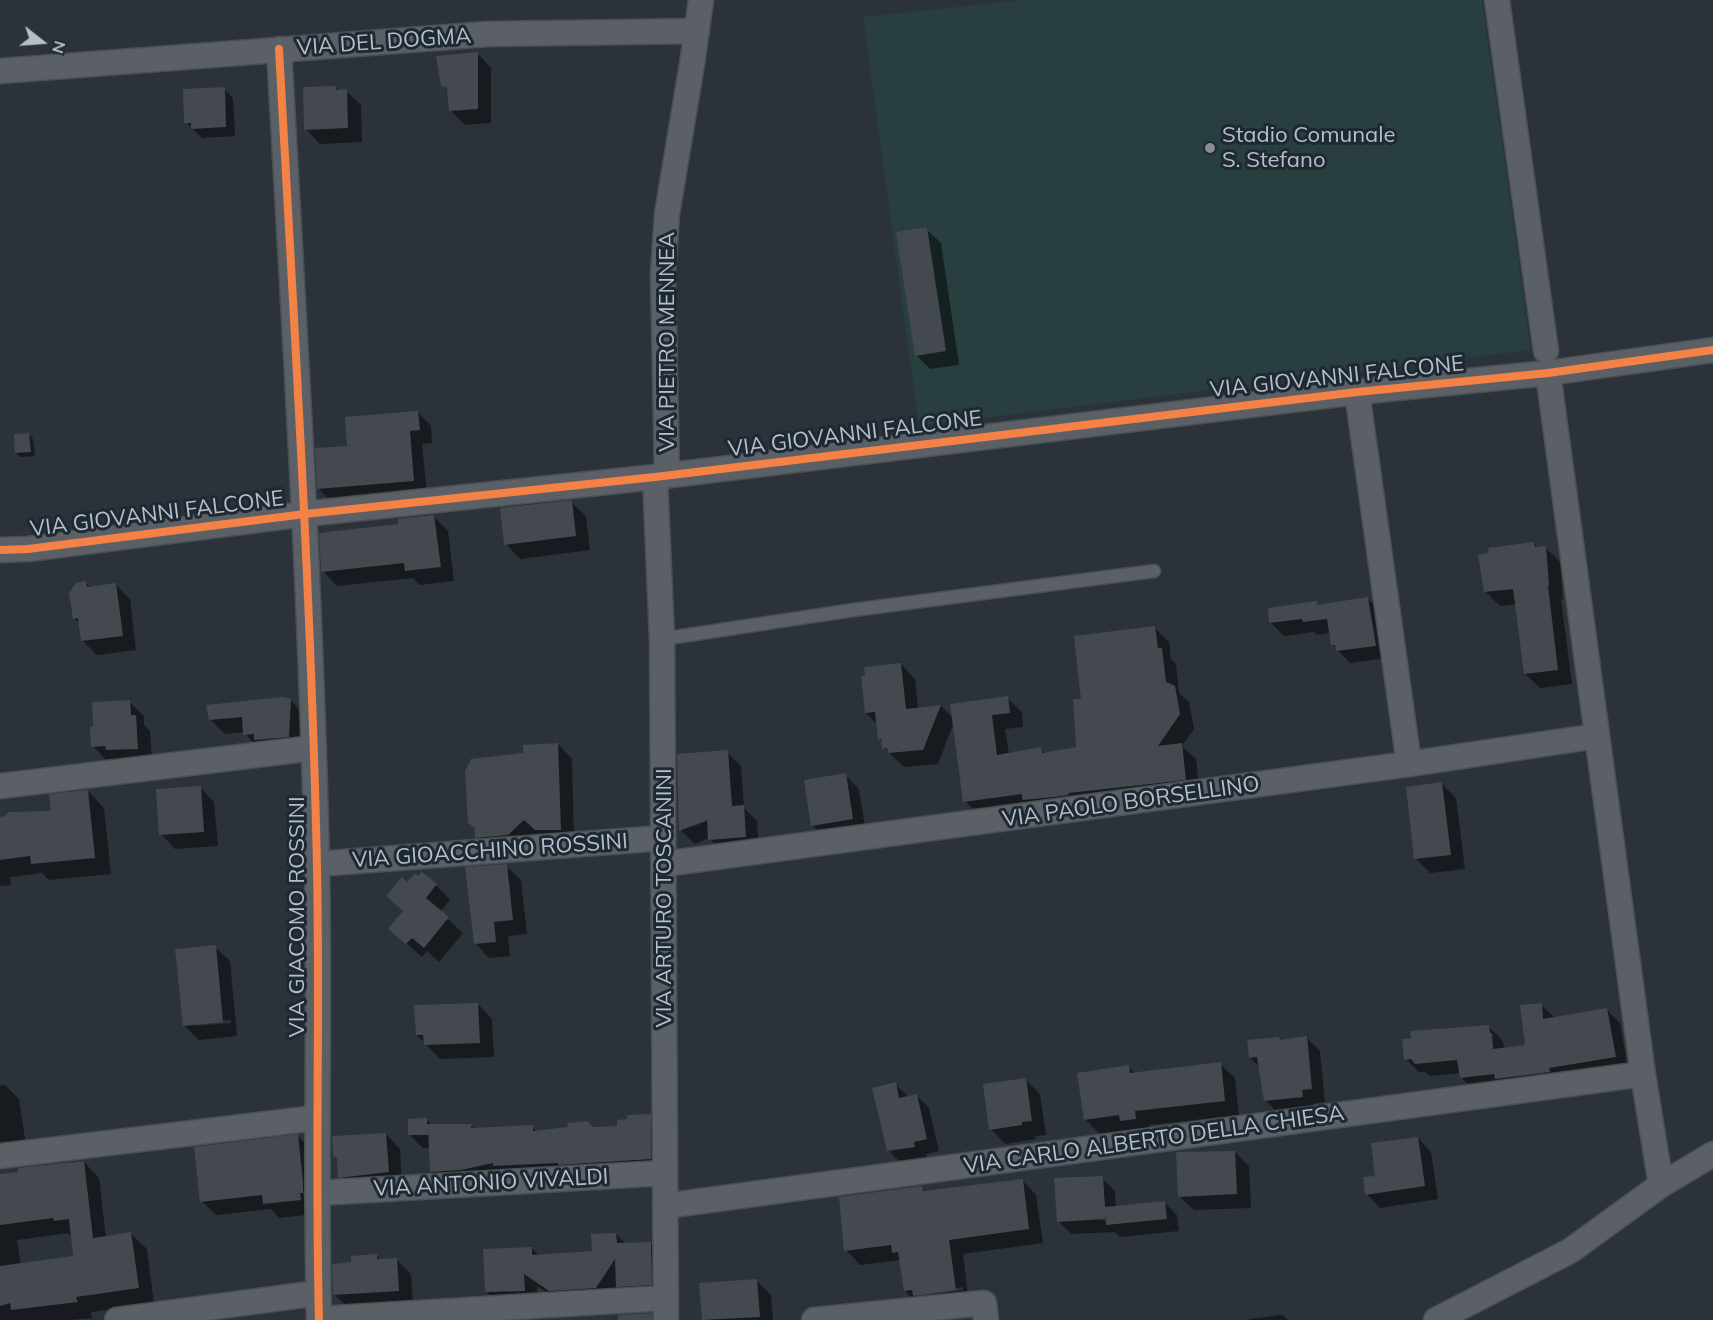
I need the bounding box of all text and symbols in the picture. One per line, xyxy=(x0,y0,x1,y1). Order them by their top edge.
north arrow xyxy=(12,12,72,72)
street label: VIA DEL DOGMA xyxy=(296,23,472,61)
text: N xyxy=(48,39,71,56)
place label: Stadio Comunale S. Stefano xyxy=(1222,122,1395,174)
marker: Stadio Comunale S. Stefano xyxy=(1203,141,1217,155)
street label: VIA PIETRO MENNEA xyxy=(654,232,680,452)
street label: VIA GIOVANNI FALCONE xyxy=(1209,351,1465,403)
street label: VIA GIOVANNI FALCONE xyxy=(727,405,983,463)
street label: VIA GIOVANNI FALCONE xyxy=(29,485,285,543)
street label: VIA ARTURO TOSCANINI xyxy=(651,768,677,1028)
street label: VIA PAOLO BORSELLINO xyxy=(1001,771,1261,833)
street label: VIA GIACOMO ROSSINI xyxy=(284,796,310,1038)
street label: VIA GIOACCHINO ROSSINI xyxy=(351,828,629,874)
street label: VIA CARLO ALBERTO DELLA CHIESA xyxy=(962,1100,1346,1180)
street label: VIA ANTONIO VIVALDI xyxy=(373,1164,609,1202)

